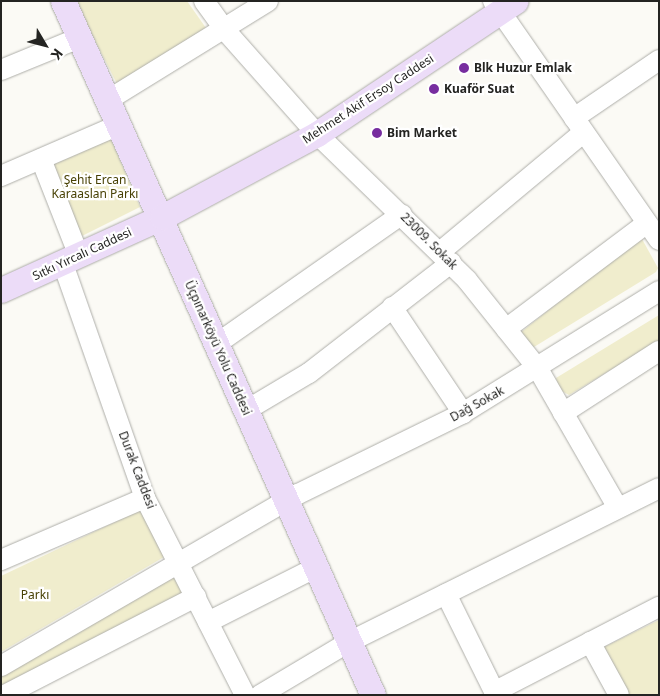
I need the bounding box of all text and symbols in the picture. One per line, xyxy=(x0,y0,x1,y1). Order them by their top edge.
north arrow xyxy=(20,20,70,70)
text: K xyxy=(47,45,68,64)
street label: Mehmet Akif Ersoy Caddesi xyxy=(300,51,436,147)
place label: Blk Huzur Emlak xyxy=(474,61,572,75)
marker: Blk Huzur Emlak xyxy=(458,62,470,74)
place label: Kuaför Suat xyxy=(444,82,514,96)
marker: Kuaför Suat xyxy=(428,83,440,95)
place label: Bim Market xyxy=(387,126,457,140)
marker: Bim Market xyxy=(371,127,383,139)
park label: Şehit Ercan Karaaslan Parkı xyxy=(52,173,138,201)
street label: 23009. Sokak xyxy=(398,210,460,272)
street label: Sıtkı Yırcalı Caddesi xyxy=(30,225,134,283)
street label: Üçpınarköyü Yolu Caddesi xyxy=(182,278,254,418)
street label: Dağ Sokak xyxy=(448,383,506,425)
street label: Durak Caddesi xyxy=(116,429,158,511)
park label: Parkı xyxy=(21,588,49,602)

